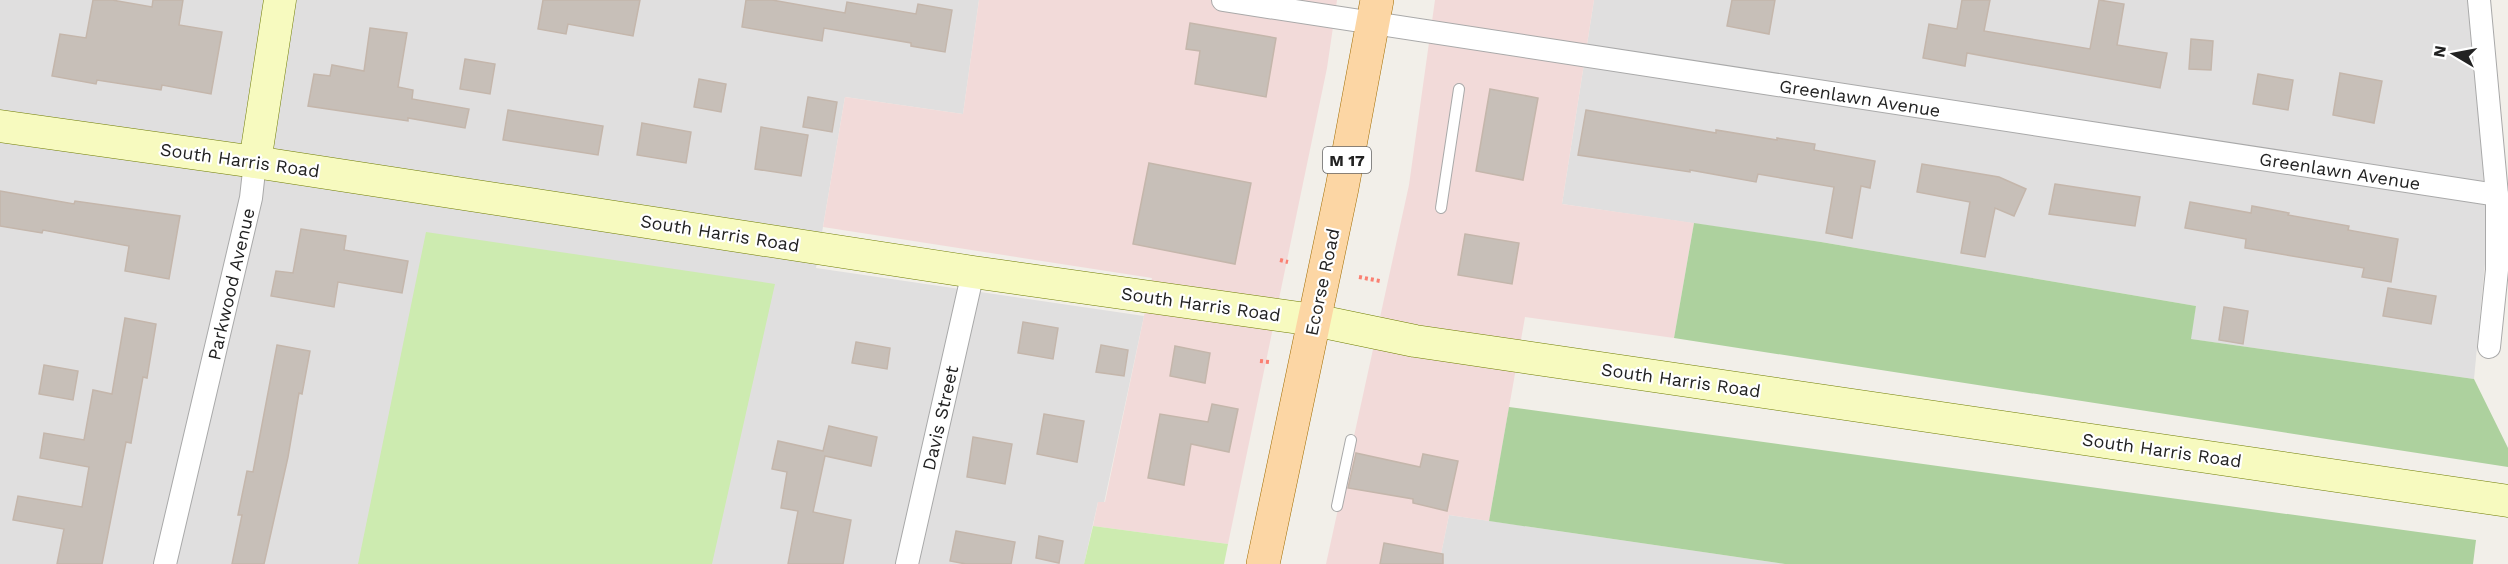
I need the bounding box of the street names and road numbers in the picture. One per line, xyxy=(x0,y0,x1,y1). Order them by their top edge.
street label: Greenlawn Avenue xyxy=(1778,75,1942,121)
street label: South Harris Road xyxy=(159,138,321,182)
road number: M 17 xyxy=(1323,147,1371,173)
street label: Greenlawn Avenue xyxy=(2258,148,2422,194)
street label: Parkwood Avenue xyxy=(203,206,259,362)
street label: South Harris Road xyxy=(639,210,801,256)
street label: Ecorse Road xyxy=(1300,227,1344,337)
street label: South Harris Road xyxy=(1120,282,1282,326)
street label: South Harris Road xyxy=(1600,358,1762,402)
street label: Davis Street xyxy=(918,363,962,472)
street label: South Harris Road xyxy=(2081,428,2243,472)

